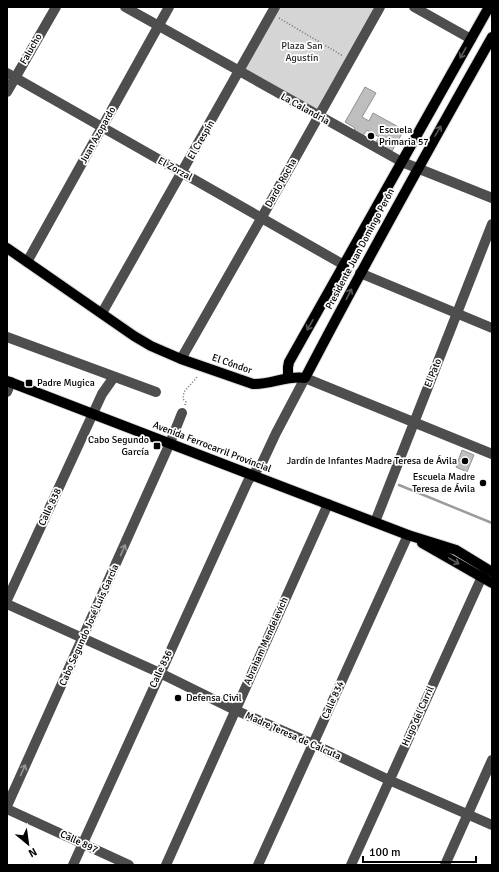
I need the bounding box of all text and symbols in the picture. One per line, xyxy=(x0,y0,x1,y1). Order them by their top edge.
street label: Falucho xyxy=(17,31,45,67)
park label: Plaza San Agustín xyxy=(281,40,323,64)
one-way arrow xyxy=(459,47,467,59)
street label: La Calandria xyxy=(279,91,331,127)
street label: Juan Azopardo xyxy=(78,105,118,165)
street label: El Crespín xyxy=(185,118,217,162)
place label: Escuela Primaria 57 xyxy=(379,124,429,148)
one-way arrow xyxy=(435,125,443,137)
marker: Escuela Primaria 57 xyxy=(366,131,376,141)
street label: El Zorzal xyxy=(156,155,194,183)
street label: Dardo Rocha xyxy=(263,156,299,210)
street label: Presidente Juan Domingo Perón xyxy=(323,186,397,312)
one-way arrow xyxy=(346,288,353,300)
one-way arrow xyxy=(306,319,313,331)
street label: El Cóndor xyxy=(210,352,254,377)
street label: El Pato xyxy=(422,357,444,389)
place label: Padre Mugica xyxy=(37,377,95,389)
marker: Padre Mugica xyxy=(24,378,34,388)
street label: Avenida Ferrocarril Provincial xyxy=(151,419,273,475)
place label: Cabo Segundo García xyxy=(88,434,149,458)
marker: Cabo Segundo García xyxy=(152,441,162,451)
place label: Jardín de Infantes Madre Teresa de Ávila xyxy=(287,454,457,467)
marker: Jardín de Infantes Madre Teresa de Ávila xyxy=(460,456,470,466)
place label: Escuela Madre Teresa de Ávila xyxy=(412,471,475,495)
marker: Escuela Madre Teresa de Ávila xyxy=(478,478,488,488)
street label: Calle 838 xyxy=(36,486,64,528)
one-way arrow xyxy=(120,544,127,556)
one-way arrow xyxy=(448,558,460,566)
street label: Cabo Segundo José Luis García xyxy=(57,562,121,688)
street label: Abraham Mendelevich xyxy=(241,595,291,687)
street label: Calle 836 xyxy=(147,648,175,690)
street label: Calle 834 xyxy=(319,679,347,721)
street label: Hugo del Carril xyxy=(399,684,437,748)
place label: Defensa Civil xyxy=(186,692,242,704)
marker: Defensa Civil xyxy=(173,693,183,703)
street label: Madre Teresa de Calcuta xyxy=(243,709,343,763)
one-way arrow xyxy=(20,765,27,777)
north arrow xyxy=(8,824,48,864)
street label: Calle 897 xyxy=(58,828,100,856)
scale bar xyxy=(363,838,476,864)
text: N xyxy=(26,845,39,860)
text: 100 m xyxy=(369,845,401,860)

